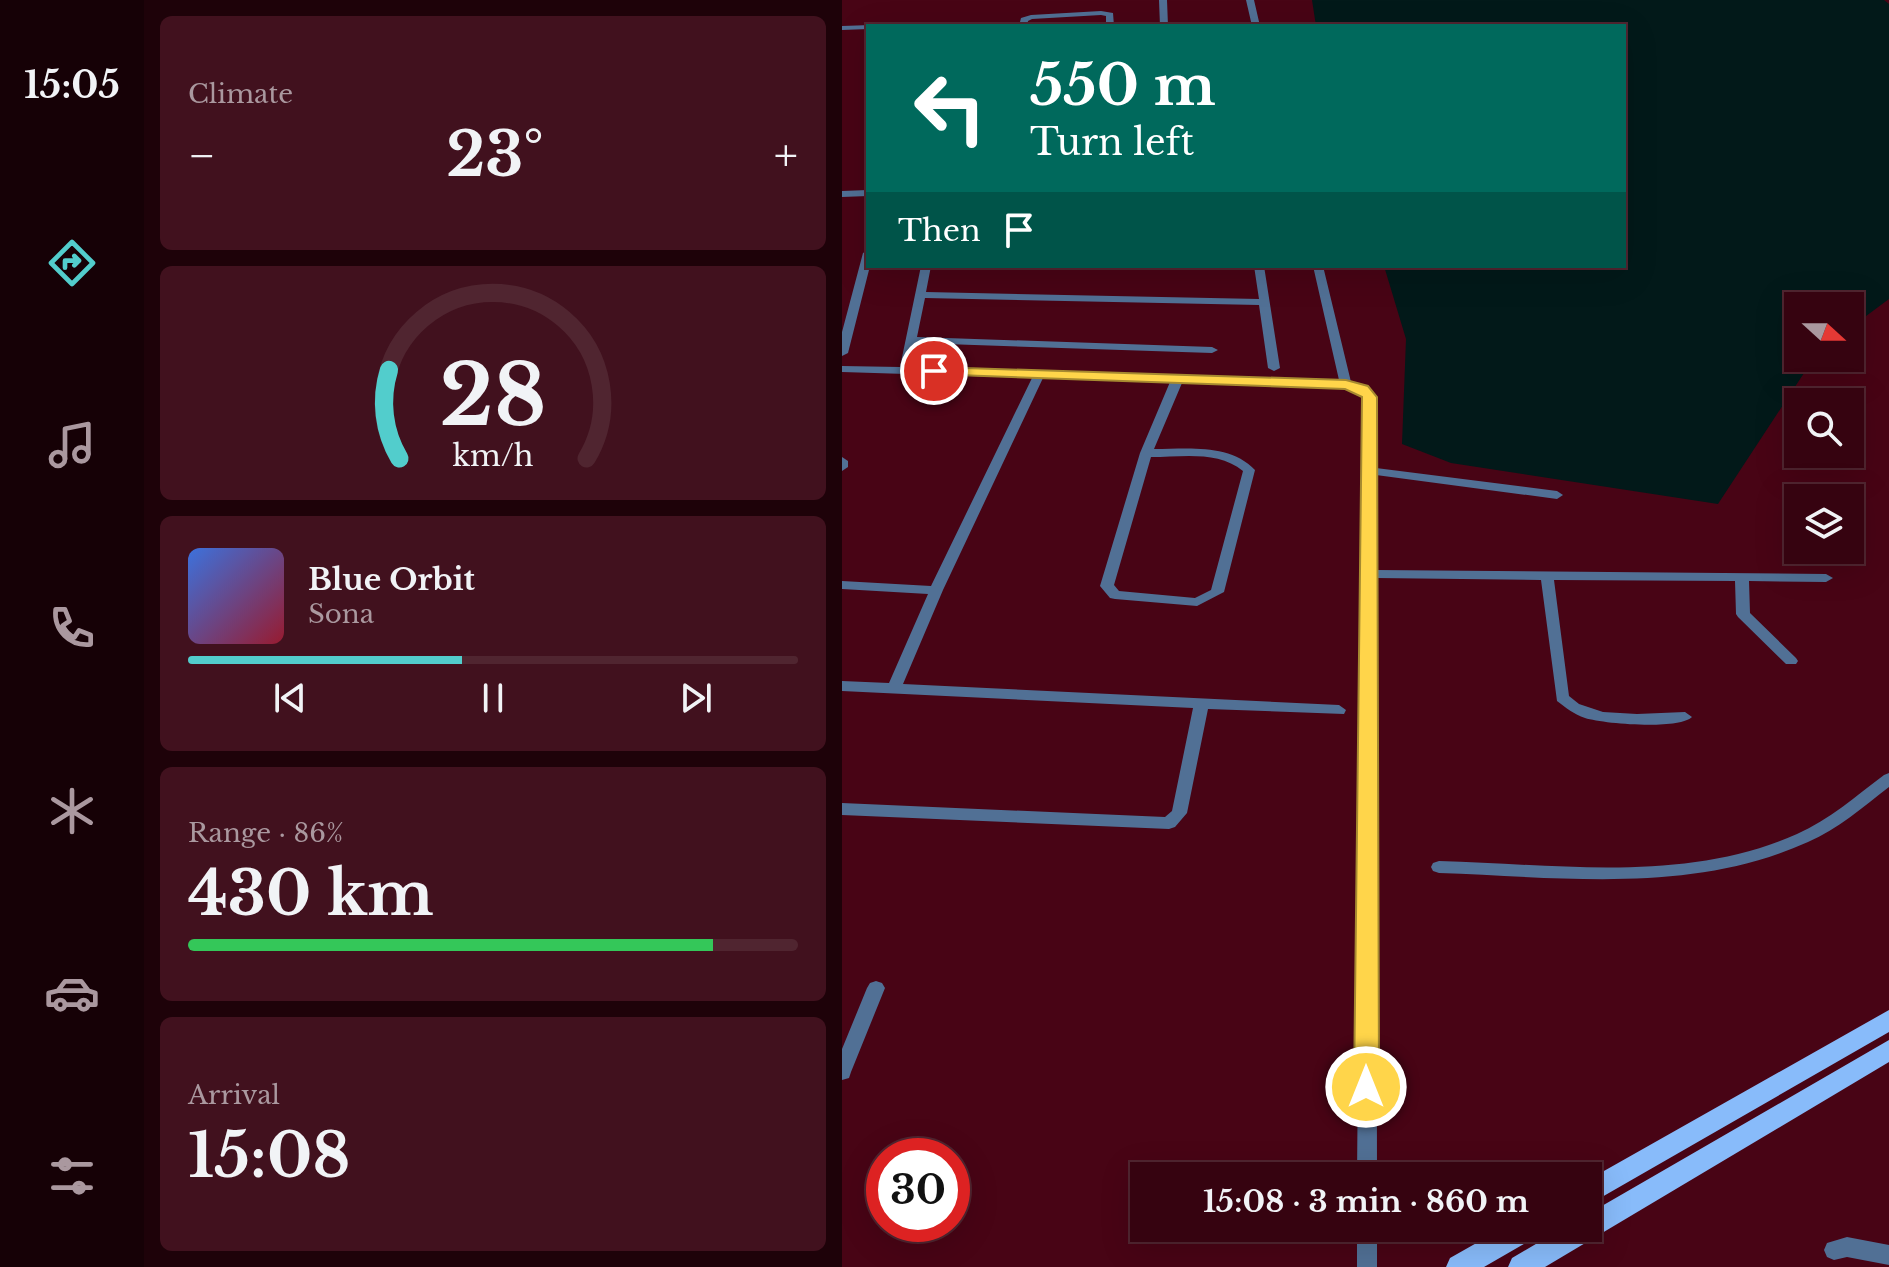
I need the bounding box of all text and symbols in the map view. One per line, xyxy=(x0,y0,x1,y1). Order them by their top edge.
text: 550 m xyxy=(1030,51,1216,120)
icon: left xyxy=(898,56,1002,160)
text: 15:05 xyxy=(24,63,120,108)
text: Climate xyxy=(188,78,293,110)
text: 23° xyxy=(446,118,544,192)
text: Turn left xyxy=(1030,120,1194,165)
text: − xyxy=(188,128,216,183)
text: + xyxy=(774,128,798,183)
icon: arrive xyxy=(997,208,1041,252)
text: Then xyxy=(898,212,981,249)
icon: directions xyxy=(44,235,100,291)
north arrow xyxy=(1784,292,1864,372)
map controls xyxy=(1784,292,1864,564)
pin xyxy=(900,337,968,405)
text: 28 xyxy=(440,344,546,447)
icon: arrive xyxy=(912,349,956,393)
button: search xyxy=(1784,388,1864,468)
icon: music xyxy=(44,417,100,473)
text: km/h xyxy=(452,438,534,474)
button: layers xyxy=(1784,484,1864,564)
text: Blue Orbit xyxy=(308,561,475,598)
text: Sona xyxy=(308,598,374,630)
icon: phone xyxy=(44,600,100,656)
icon: previous xyxy=(268,676,312,720)
icon: pause xyxy=(471,676,515,720)
icon: next xyxy=(674,676,718,720)
icon: climate xyxy=(44,783,100,839)
text: Range · 86% xyxy=(188,817,343,849)
text: 430 km xyxy=(188,857,434,931)
icon: car xyxy=(44,965,100,1021)
position arrow xyxy=(1324,1045,1408,1129)
text: Arrival xyxy=(188,1079,280,1111)
text: 15:08 xyxy=(188,1119,350,1193)
speed limit sign: 30 xyxy=(866,1138,970,1242)
icon: filters xyxy=(44,1148,100,1204)
text: 15:08 · 3 min · 860 m xyxy=(1203,1183,1529,1220)

